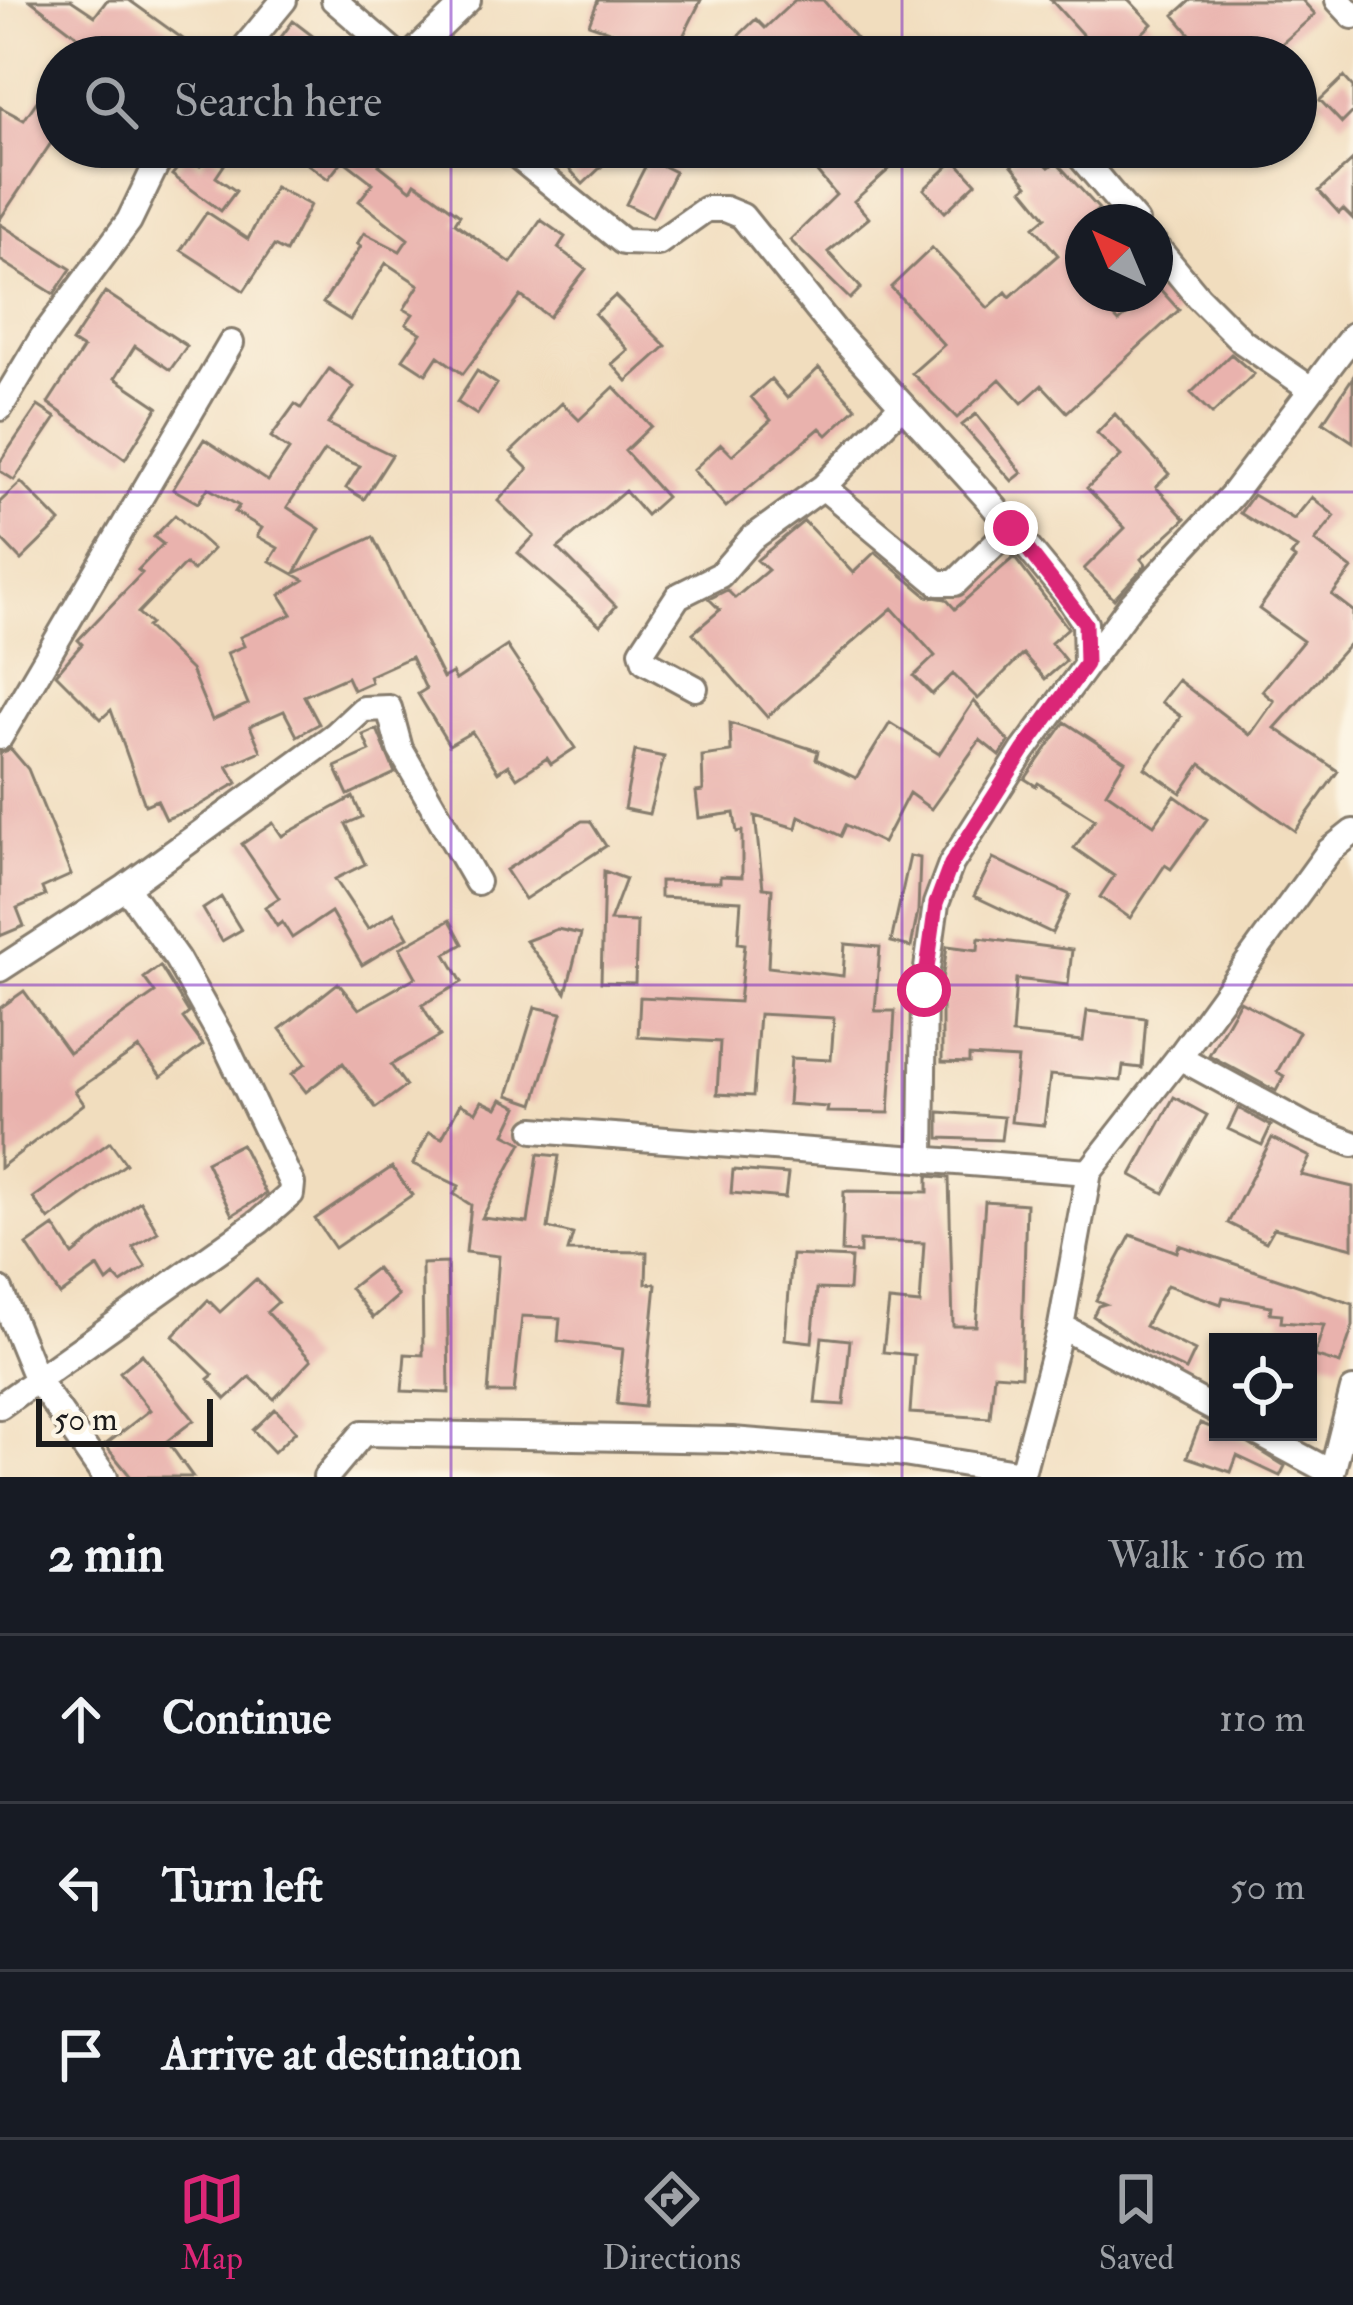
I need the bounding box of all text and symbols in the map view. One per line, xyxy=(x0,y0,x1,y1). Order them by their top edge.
search box xyxy=(36,36,1317,168)
icon: search xyxy=(78,69,144,135)
text: Search here xyxy=(174,74,382,130)
north arrow xyxy=(1065,204,1173,312)
route end xyxy=(984,501,1038,555)
route start xyxy=(897,963,951,1017)
map controls xyxy=(1209,1333,1317,1441)
button: locate xyxy=(1209,1333,1317,1441)
scale bar xyxy=(36,1393,213,1446)
text: 50 m xyxy=(54,1399,118,1440)
text: 2 min xyxy=(48,1523,164,1587)
text: Walk · 160 m xyxy=(1108,1531,1305,1580)
icon: ahead xyxy=(48,1686,114,1752)
text: Continue xyxy=(162,1691,331,1747)
text: 110 m xyxy=(1219,1694,1305,1743)
icon: left xyxy=(48,1854,114,1920)
text: Turn left xyxy=(162,1859,323,1915)
text: 50 m xyxy=(1230,1862,1305,1911)
icon: arrive xyxy=(48,2022,114,2088)
text: Arrive at destination xyxy=(162,2027,522,2083)
tab: Map xyxy=(179,2166,245,2279)
tab: Directions xyxy=(603,2166,741,2279)
tab: Saved xyxy=(1099,2166,1174,2279)

